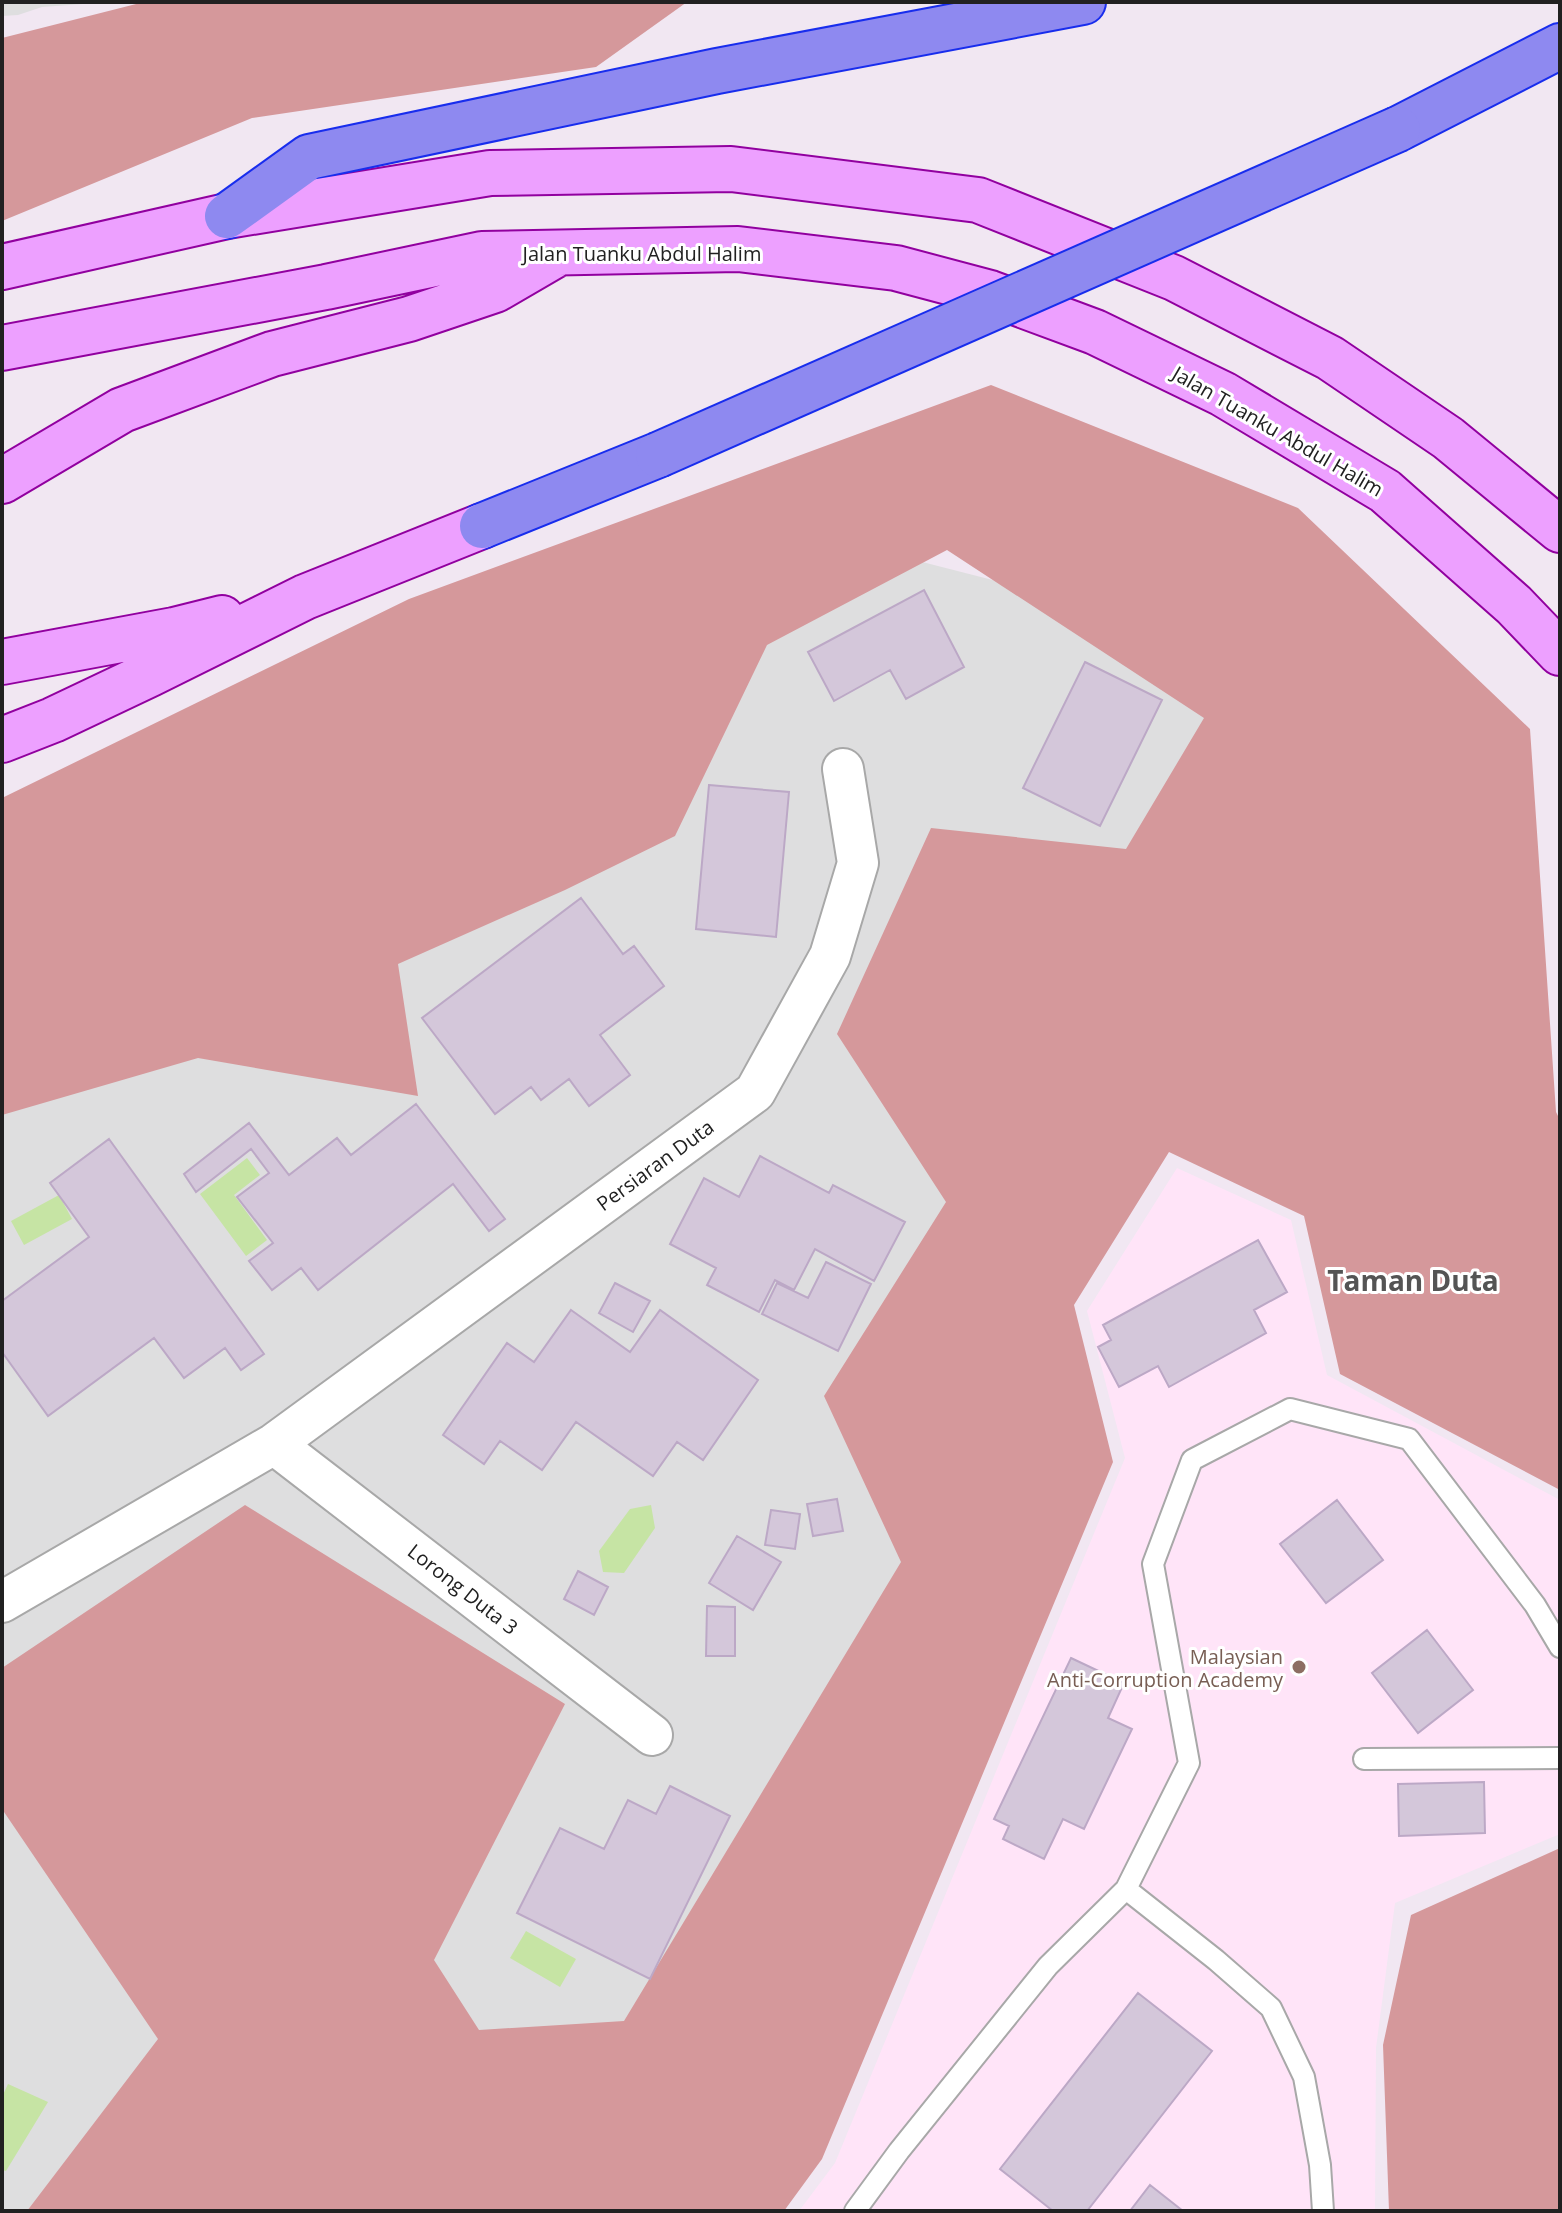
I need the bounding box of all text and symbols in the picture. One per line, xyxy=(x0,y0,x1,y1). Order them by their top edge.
street label: Jalan Tuanku Abdul Halim xyxy=(521,240,761,267)
street label: Jalan Tuanku Abdul Halim xyxy=(1166,359,1388,502)
street label: Persiaran Duta xyxy=(591,1113,719,1217)
district label: Taman Duta xyxy=(1327,1261,1499,1299)
street label: Lorong Duta 3 xyxy=(402,1538,524,1640)
place label: Malaysian Anti-Corruption Academy xyxy=(1047,1643,1284,1693)
marker: Malaysian Anti-Corruption Academy xyxy=(1290,1658,1308,1676)

